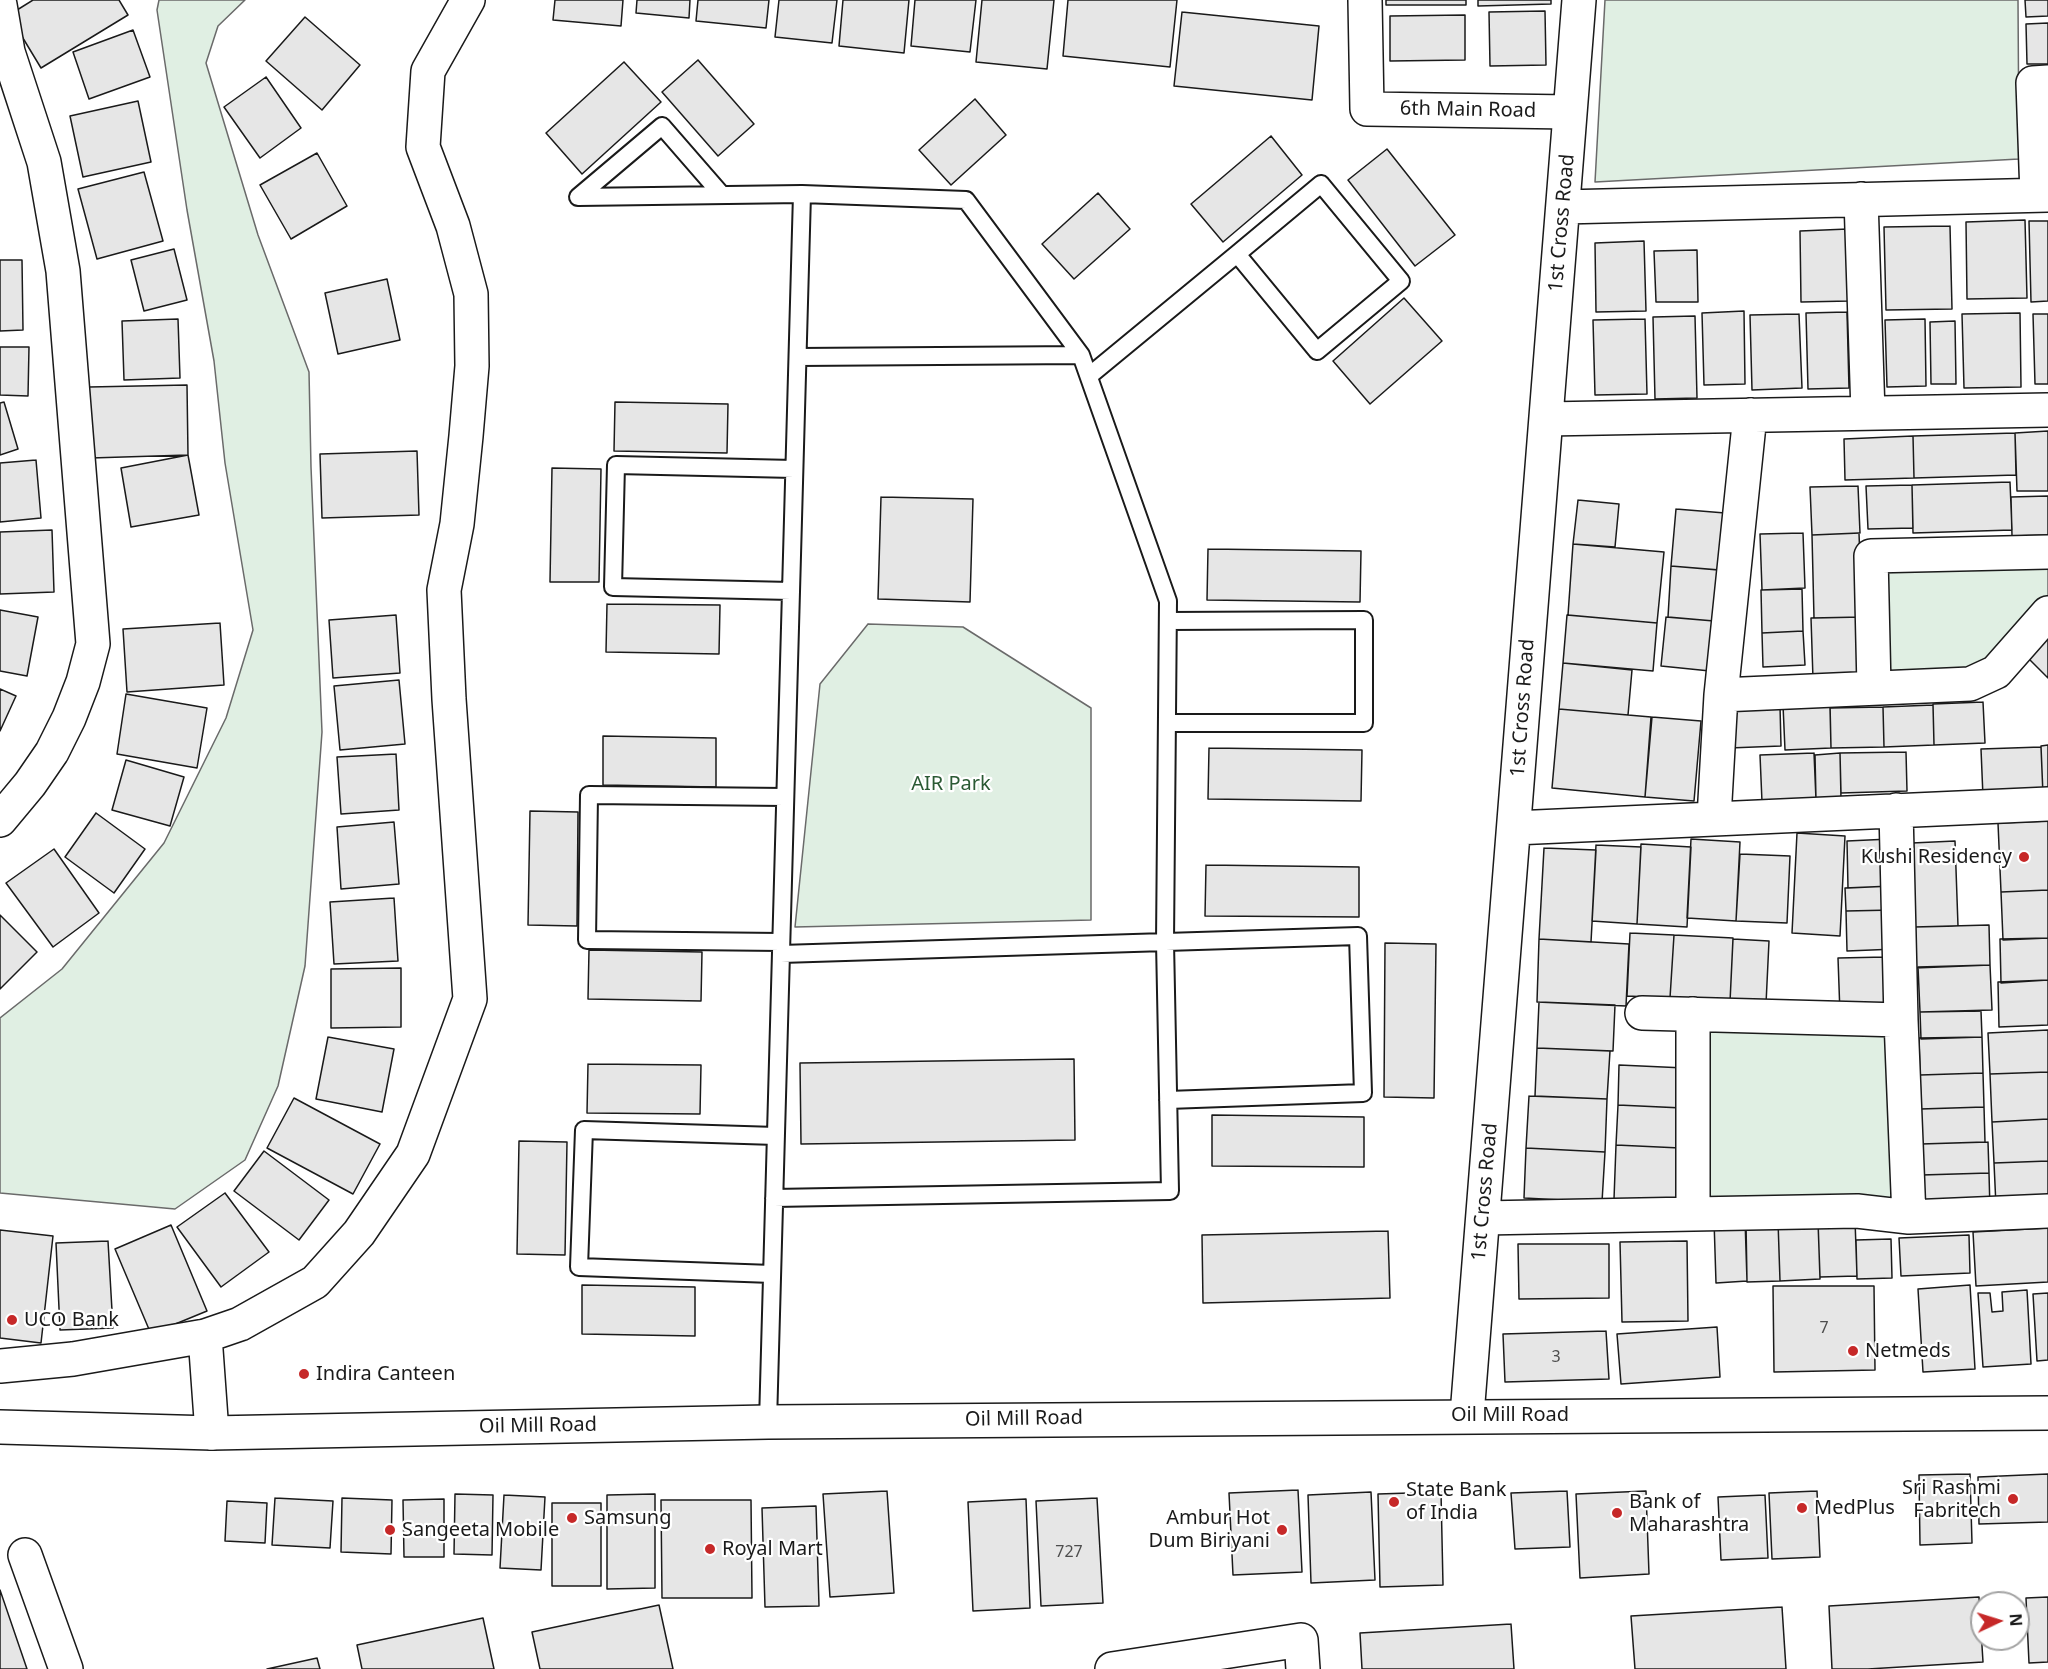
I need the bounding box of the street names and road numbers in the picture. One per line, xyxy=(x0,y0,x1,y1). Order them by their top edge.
street label: 6th Main Road xyxy=(1400,97,1536,123)
street label: 1st Cross Road xyxy=(1544,153,1580,293)
street label: 1st Cross Road xyxy=(1506,638,1540,778)
street label: 1st Cross Road xyxy=(1467,1122,1503,1262)
street label: Oil Mill Road xyxy=(1451,1403,1569,1427)
street label: Oil Mill Road xyxy=(965,1406,1083,1432)
street label: Oil Mill Road xyxy=(479,1413,597,1439)

